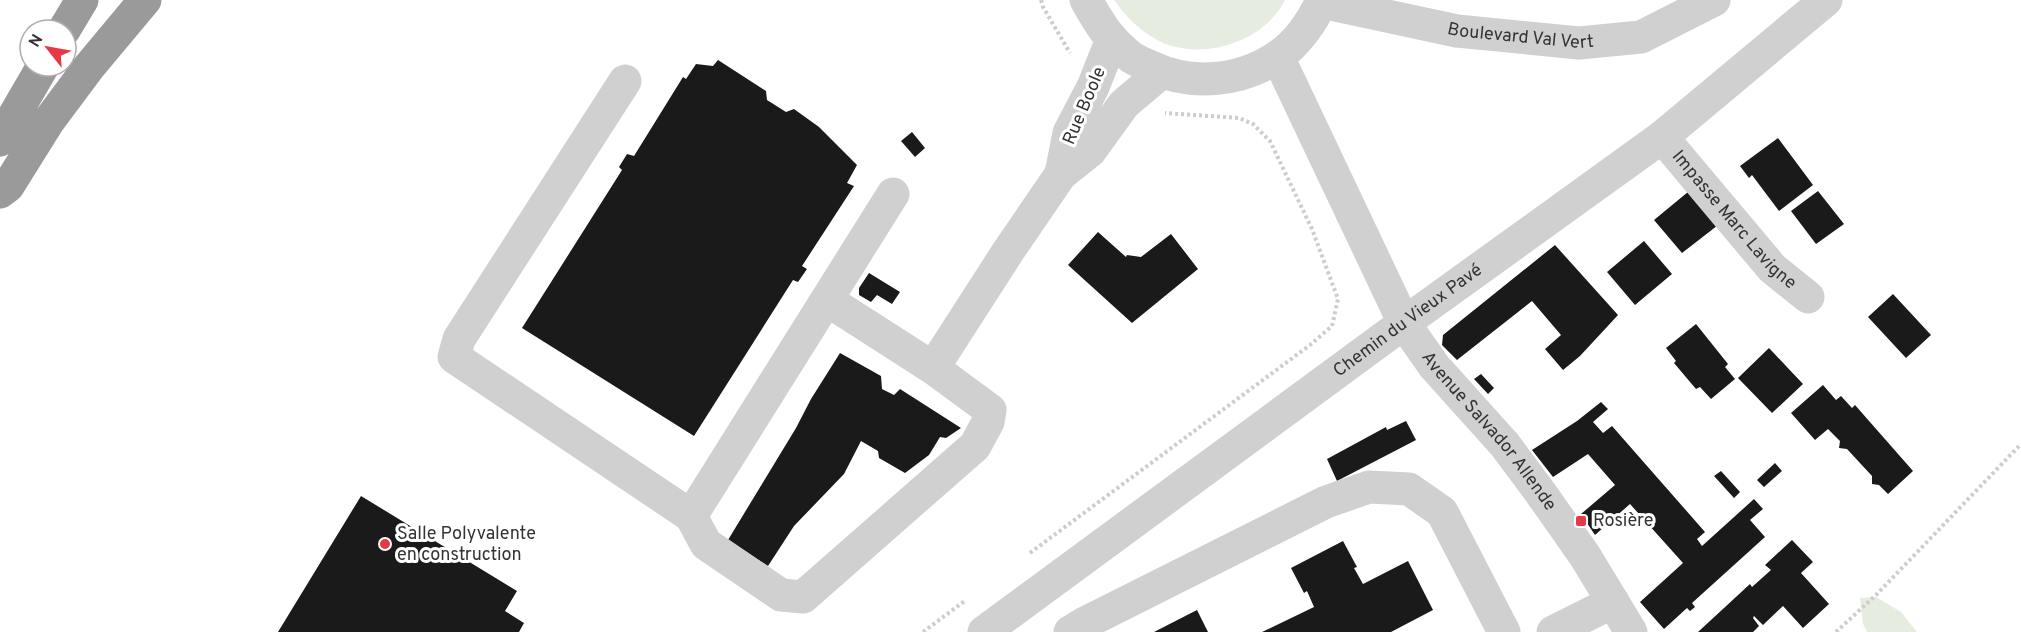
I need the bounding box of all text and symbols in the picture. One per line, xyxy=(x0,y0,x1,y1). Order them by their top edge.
north arrow xyxy=(18,18,78,78)
street label: Boulevard Val Vert xyxy=(1445,18,1595,55)
text: N xyxy=(25,31,48,51)
street label: Rue Boole xyxy=(1058,64,1112,148)
street label: Impasse Marc Lavigne xyxy=(1667,146,1801,295)
street label: Chemin du Vieux Pavé xyxy=(1329,259,1487,383)
street label: Avenue Salvador Allende xyxy=(1416,347,1561,515)
place label: Rosière xyxy=(1593,510,1653,533)
marker: Rosière xyxy=(1574,514,1588,528)
place label: Salle Polyvalente en construction xyxy=(397,523,536,567)
marker: Salle Polyvalente en construction xyxy=(378,537,392,551)

